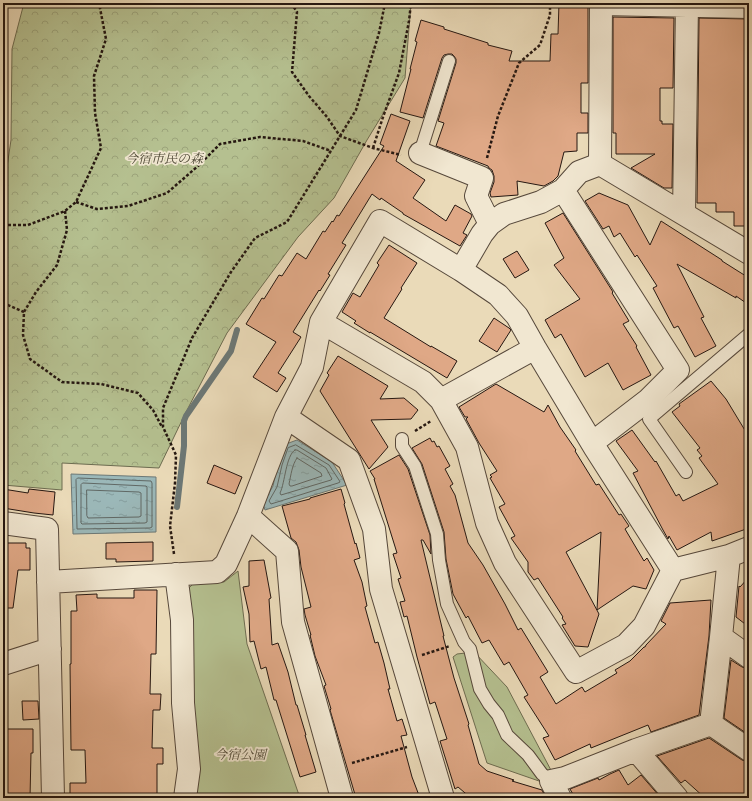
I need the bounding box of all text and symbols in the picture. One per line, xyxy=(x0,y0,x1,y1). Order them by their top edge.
park label: 今宿市民の森 xyxy=(125,149,205,168)
park label: 今宿公園 xyxy=(214,745,268,764)

